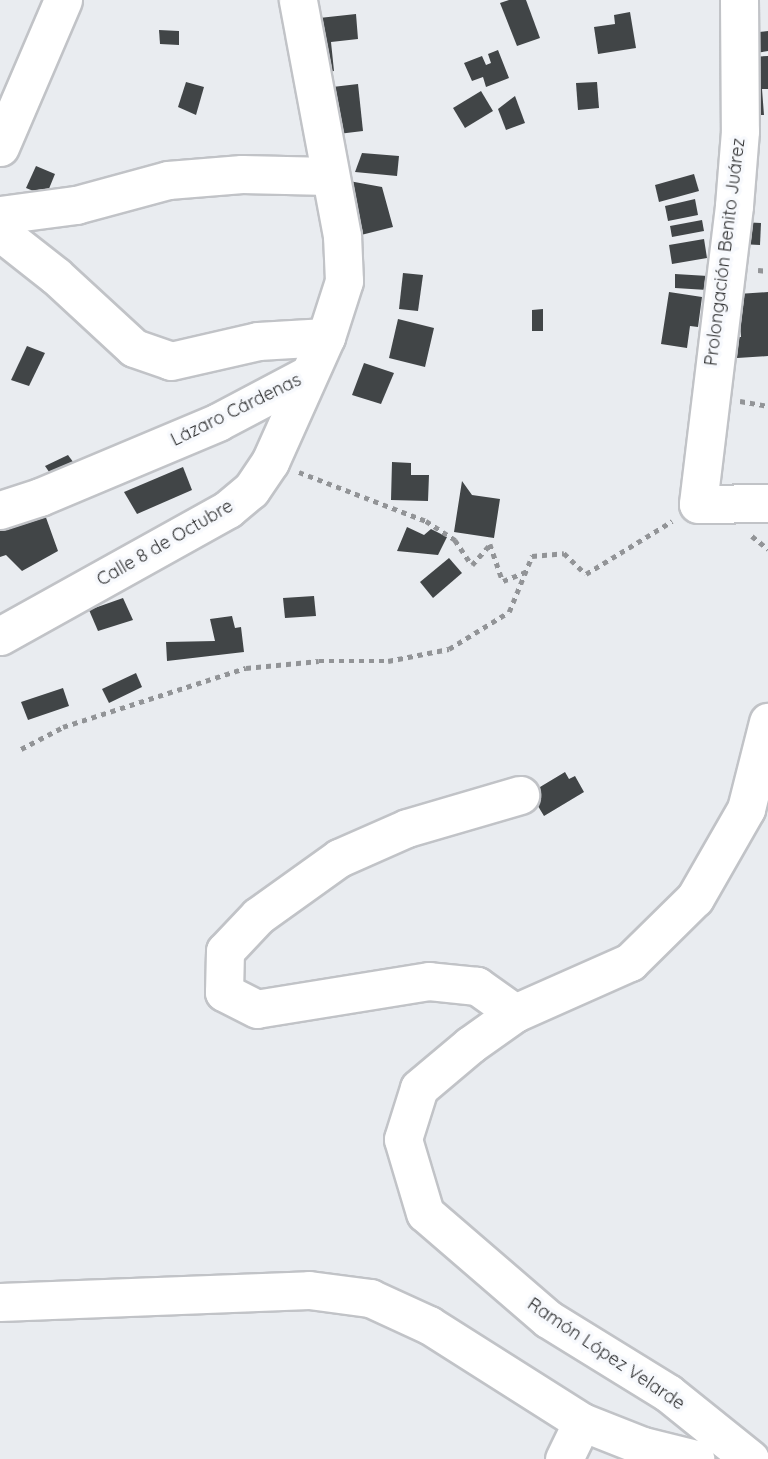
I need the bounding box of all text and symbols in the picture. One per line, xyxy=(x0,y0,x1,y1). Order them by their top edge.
street label: Prolongación Benito Juárez xyxy=(700,137,750,367)
street label: Lázaro Cárdenas xyxy=(167,369,305,451)
street label: Calle 8 de Octubre xyxy=(93,495,237,591)
street label: Ramón López Velarde xyxy=(523,1293,689,1415)

